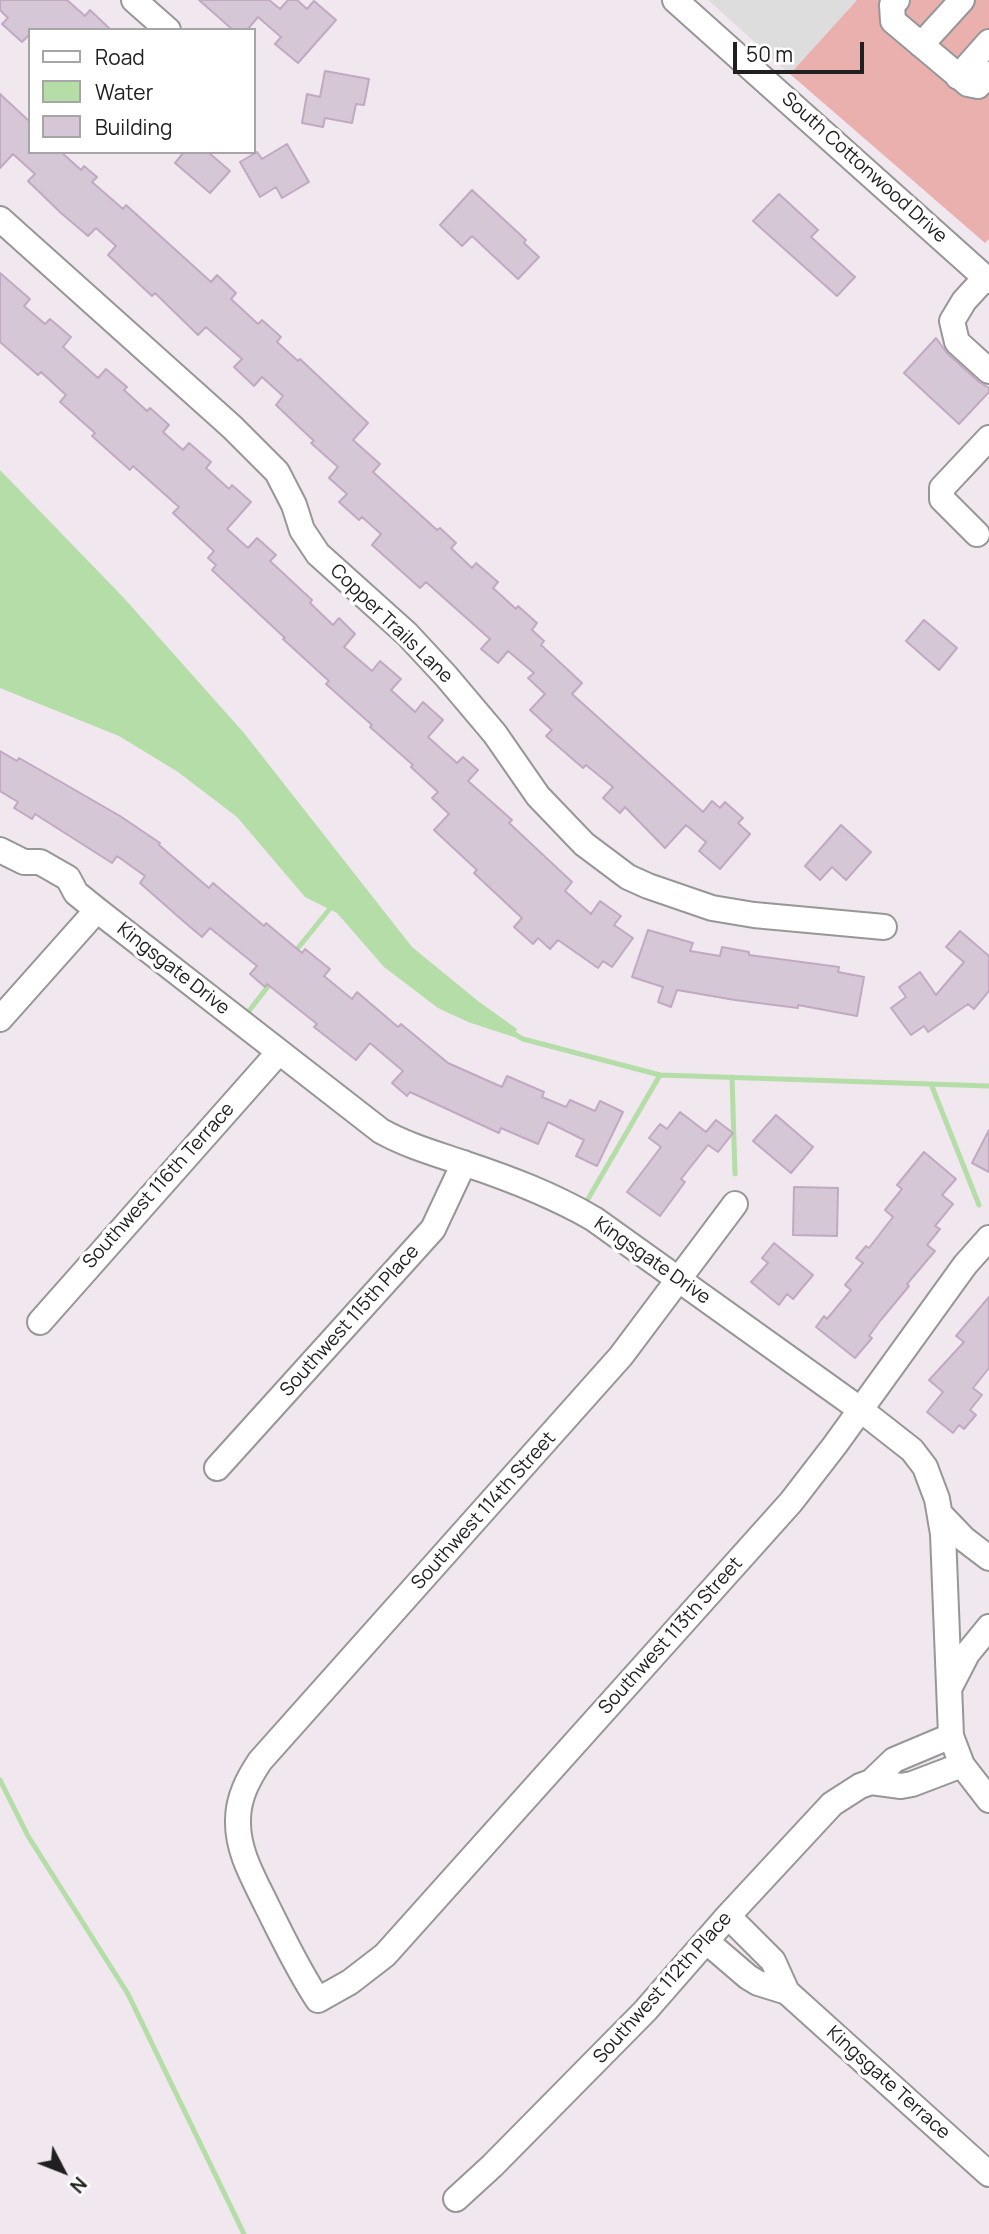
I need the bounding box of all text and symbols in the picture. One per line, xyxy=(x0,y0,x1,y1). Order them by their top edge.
legend xyxy=(28,28,256,154)
scale bar xyxy=(737,28,868,72)
text: 50 m xyxy=(746,40,793,68)
text: Road xyxy=(95,43,145,71)
text: Water xyxy=(95,78,153,106)
street label: South Cottonwood Drive xyxy=(777,88,951,248)
text: Building xyxy=(95,113,172,141)
street label: Copper Trails Lane xyxy=(325,560,457,688)
street label: Kingsgate Drive xyxy=(112,918,234,1020)
street label: Southwest 116th Terrace xyxy=(79,1098,239,1274)
street label: Kingsgate Drive xyxy=(590,1212,714,1310)
street label: Southwest 115th Place xyxy=(276,1240,424,1402)
street label: Southwest 114th Street xyxy=(407,1427,561,1595)
street label: Southwest 113th Street xyxy=(594,1553,748,1719)
street label: Southwest 112th Place xyxy=(589,1908,737,2068)
street label: Kingsgate Terrace xyxy=(822,2022,954,2144)
north arrow xyxy=(28,2136,98,2206)
text: N xyxy=(64,2171,93,2199)

